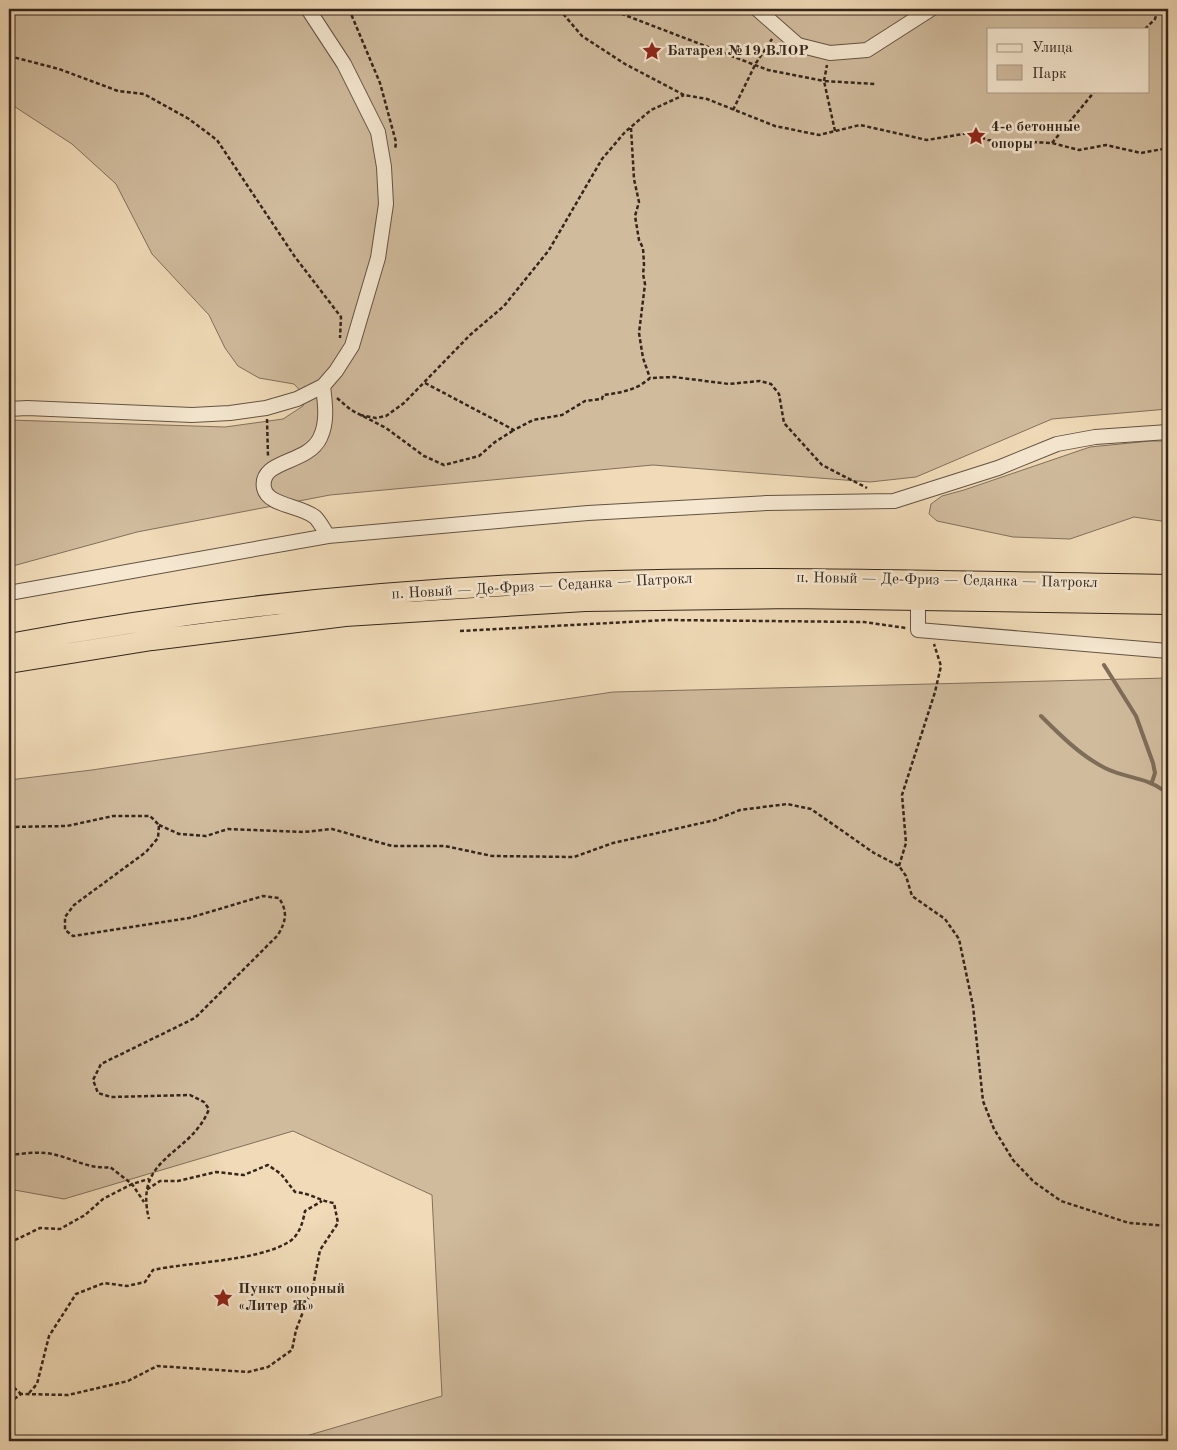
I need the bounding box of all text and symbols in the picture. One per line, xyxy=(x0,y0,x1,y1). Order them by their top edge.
legend xyxy=(987,28,1150,92)
place icon: Батарея №19 ВЛОР xyxy=(641,40,663,62)
text: Улица xyxy=(1032,41,1073,56)
place label: Батарея №19 ВЛОР xyxy=(667,44,809,59)
text: Парк xyxy=(1032,67,1067,82)
place label: 4-е бетонные опоры xyxy=(991,120,1080,152)
place icon: 4-е бетонные опоры xyxy=(965,125,987,147)
street label: п. Новый — Де-Фриз — Седанка — Патрокл xyxy=(796,571,1098,591)
street label: п. Новый — Де-Фриз — Седанка — Патрокл xyxy=(391,572,693,602)
place label: Пункт опорный «Литер Ж» xyxy=(238,1282,345,1314)
place icon: Пункт опорный «Литер Ж» xyxy=(212,1287,234,1309)

